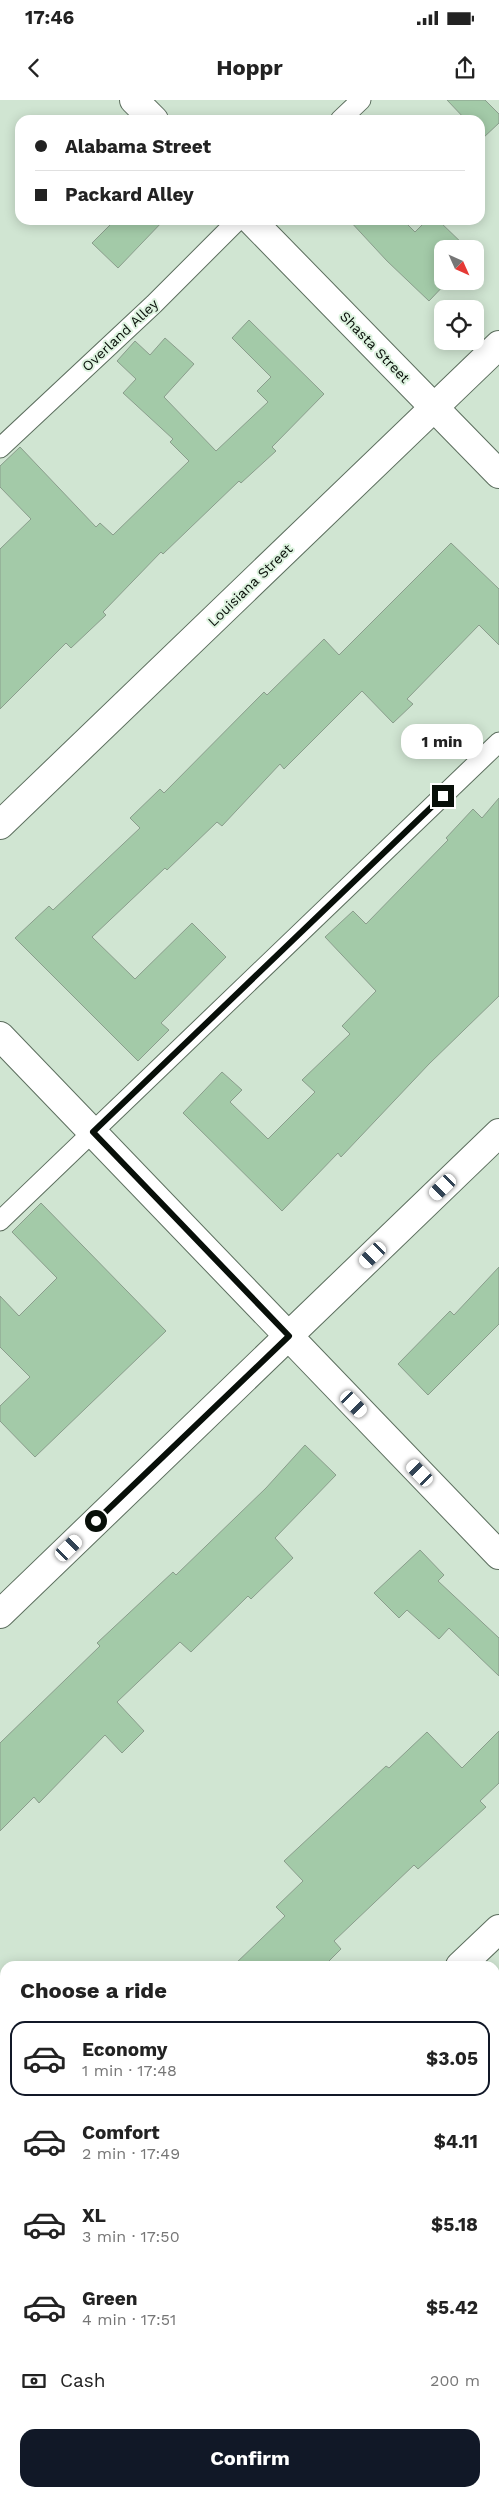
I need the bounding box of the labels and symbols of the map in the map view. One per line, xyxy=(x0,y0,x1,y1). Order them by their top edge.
north arrow xyxy=(434,240,484,290)
street label: Overland Alley xyxy=(79,295,162,374)
street label: Shasta Street xyxy=(337,308,413,386)
street label: Louisiana Street xyxy=(204,541,296,629)
callout: 1 min xyxy=(402,724,484,758)
route end xyxy=(432,785,454,807)
car xyxy=(426,1171,459,1203)
car xyxy=(356,1239,389,1271)
car xyxy=(338,1388,369,1420)
car xyxy=(404,1457,435,1489)
route start xyxy=(85,1510,107,1532)
car xyxy=(52,1532,85,1564)

